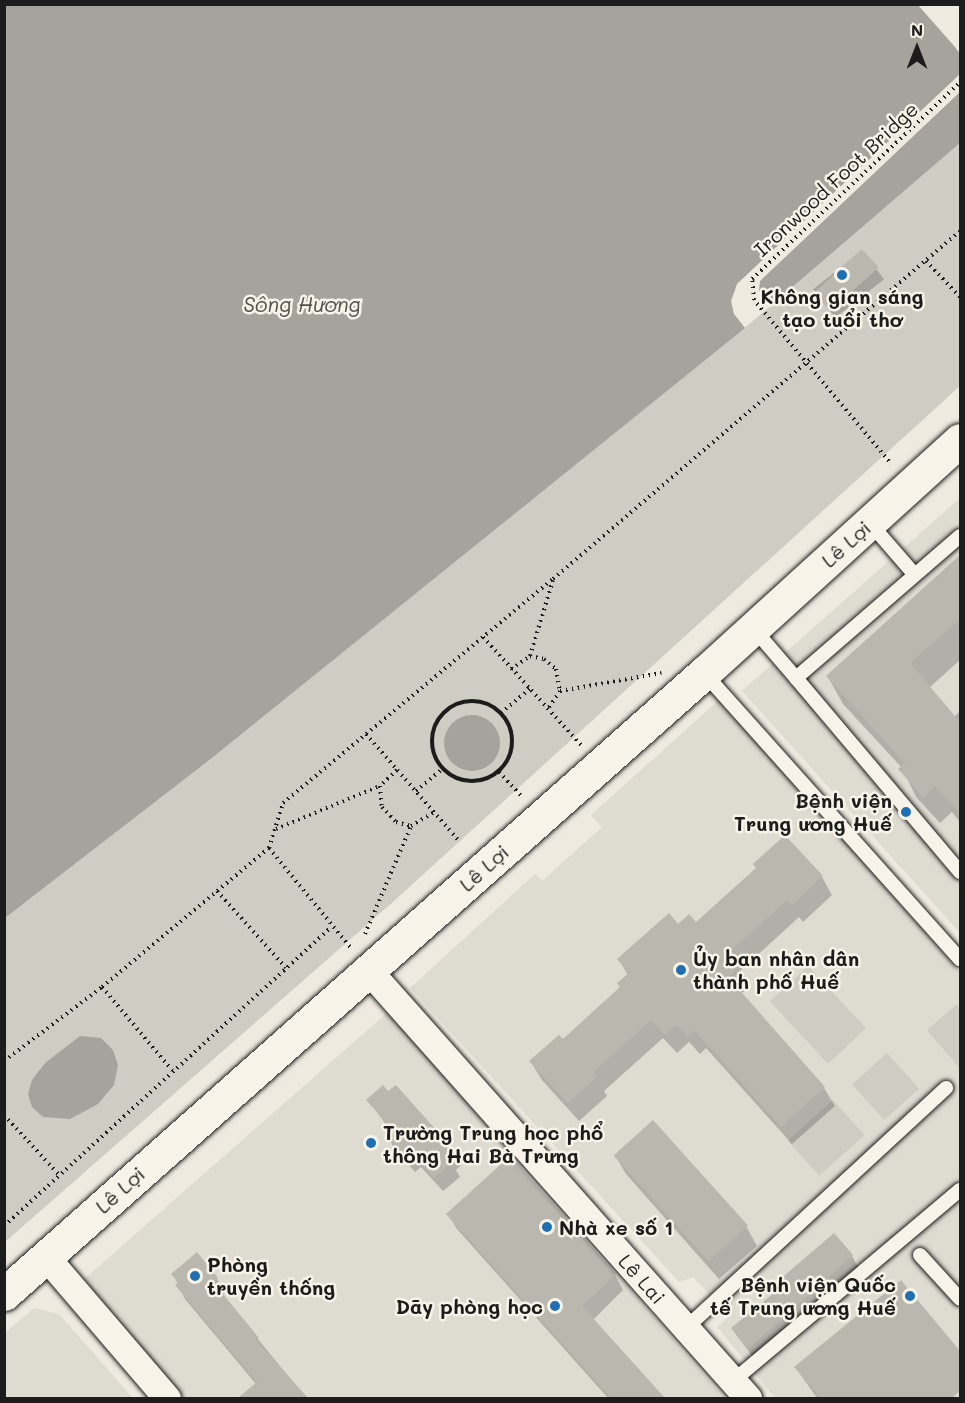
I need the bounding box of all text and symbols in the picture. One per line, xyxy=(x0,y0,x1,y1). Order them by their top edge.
north arrow xyxy=(887,18,947,78)
text: N xyxy=(911,19,923,40)
street label: Ironwood Foot Bridge xyxy=(749,97,923,261)
marker: Không gian sáng tạo tuổi thơ xyxy=(835,268,849,282)
place label: Không gian sáng tạo tuổi thơ xyxy=(761,284,923,331)
water label: Sông Hương xyxy=(243,291,361,317)
street label: Lê Lợi xyxy=(816,516,876,572)
place label: Bệnh viện Trung ương Huế xyxy=(734,789,892,836)
marker: Bệnh viện Trung ương Huế xyxy=(897,803,915,821)
street label: Lê Lợi xyxy=(454,840,514,896)
place label: Ủy ban nhân dân thành phố Huế xyxy=(693,946,859,993)
marker: Ủy ban nhân dân thành phố Huế xyxy=(674,963,688,977)
place label: Trường Trung học phổ thông Hai Bà Trưng xyxy=(383,1120,603,1167)
marker: Trường Trung học phổ thông Hai Bà Trưng xyxy=(364,1136,378,1150)
street label: Lê Lợi xyxy=(90,1162,150,1218)
place label: Nhà xe số 1 xyxy=(559,1215,673,1239)
marker: Nhà xe số 1 xyxy=(540,1220,554,1234)
street label: Lê Lai xyxy=(614,1249,670,1309)
place label: Phòng truyền thống xyxy=(207,1252,335,1299)
marker: Phòng truyền thống xyxy=(188,1269,202,1283)
place label: Bệnh viện Quốc tế Trung ương Huế xyxy=(710,1272,896,1319)
marker: Bệnh viện Quốc tế Trung ương Huế xyxy=(901,1287,919,1305)
place label: Dãy phòng học xyxy=(396,1294,543,1318)
marker: Dãy phòng học xyxy=(548,1299,562,1313)

